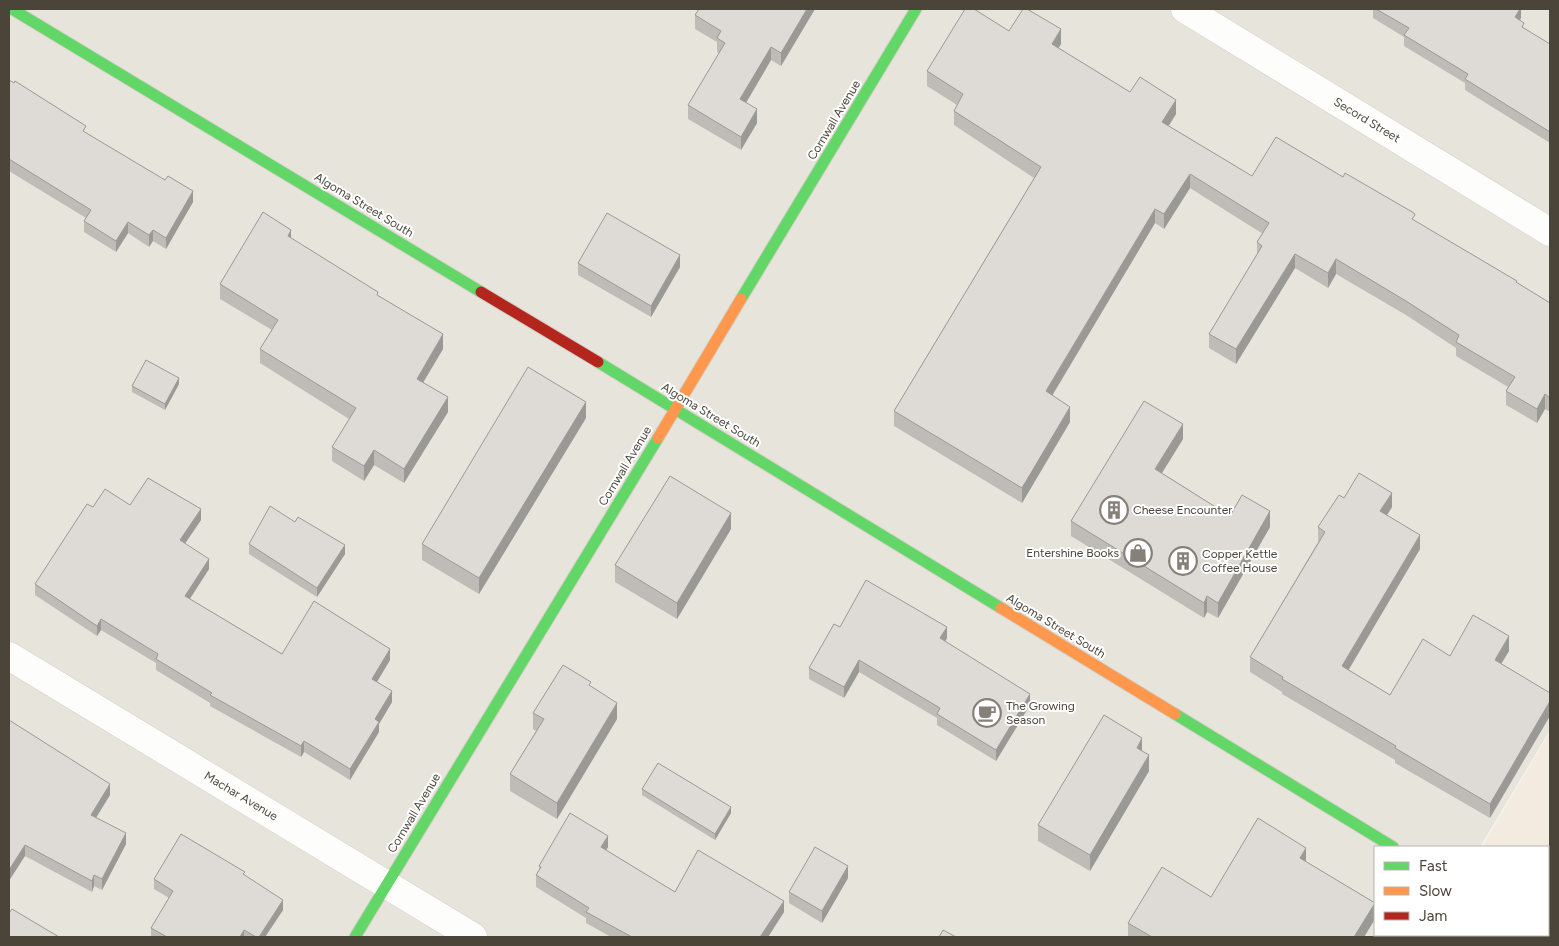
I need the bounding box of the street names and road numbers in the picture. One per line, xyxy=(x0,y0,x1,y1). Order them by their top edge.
street label: Cornwall Avenue xyxy=(805,77,864,162)
street label: Secord Street xyxy=(1331,95,1403,146)
street label: Algoma Street South xyxy=(312,170,416,240)
street label: Algoma Street South xyxy=(659,380,763,450)
street label: Cornwall Avenue xyxy=(596,423,655,508)
street label: Algoma Street South xyxy=(1004,591,1108,661)
street label: Machar Avenue xyxy=(202,769,281,824)
street label: Cornwall Avenue xyxy=(385,770,444,855)

